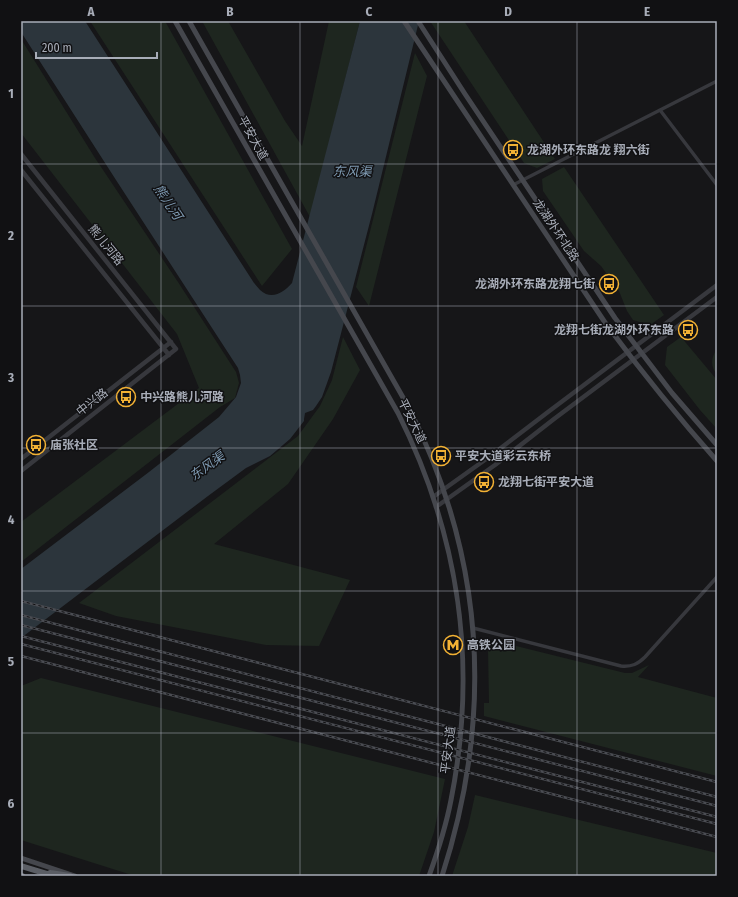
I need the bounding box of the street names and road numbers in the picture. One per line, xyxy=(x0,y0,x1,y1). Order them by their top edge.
street label: 平安大道 xyxy=(235,114,271,162)
street label: 龙湖外环北路 xyxy=(530,196,582,264)
street label: 熊儿河路 xyxy=(85,222,127,268)
street label: 中兴路 xyxy=(74,385,110,419)
street label: 平安大道 xyxy=(395,396,429,446)
street label: 平安大道 xyxy=(438,725,458,775)

